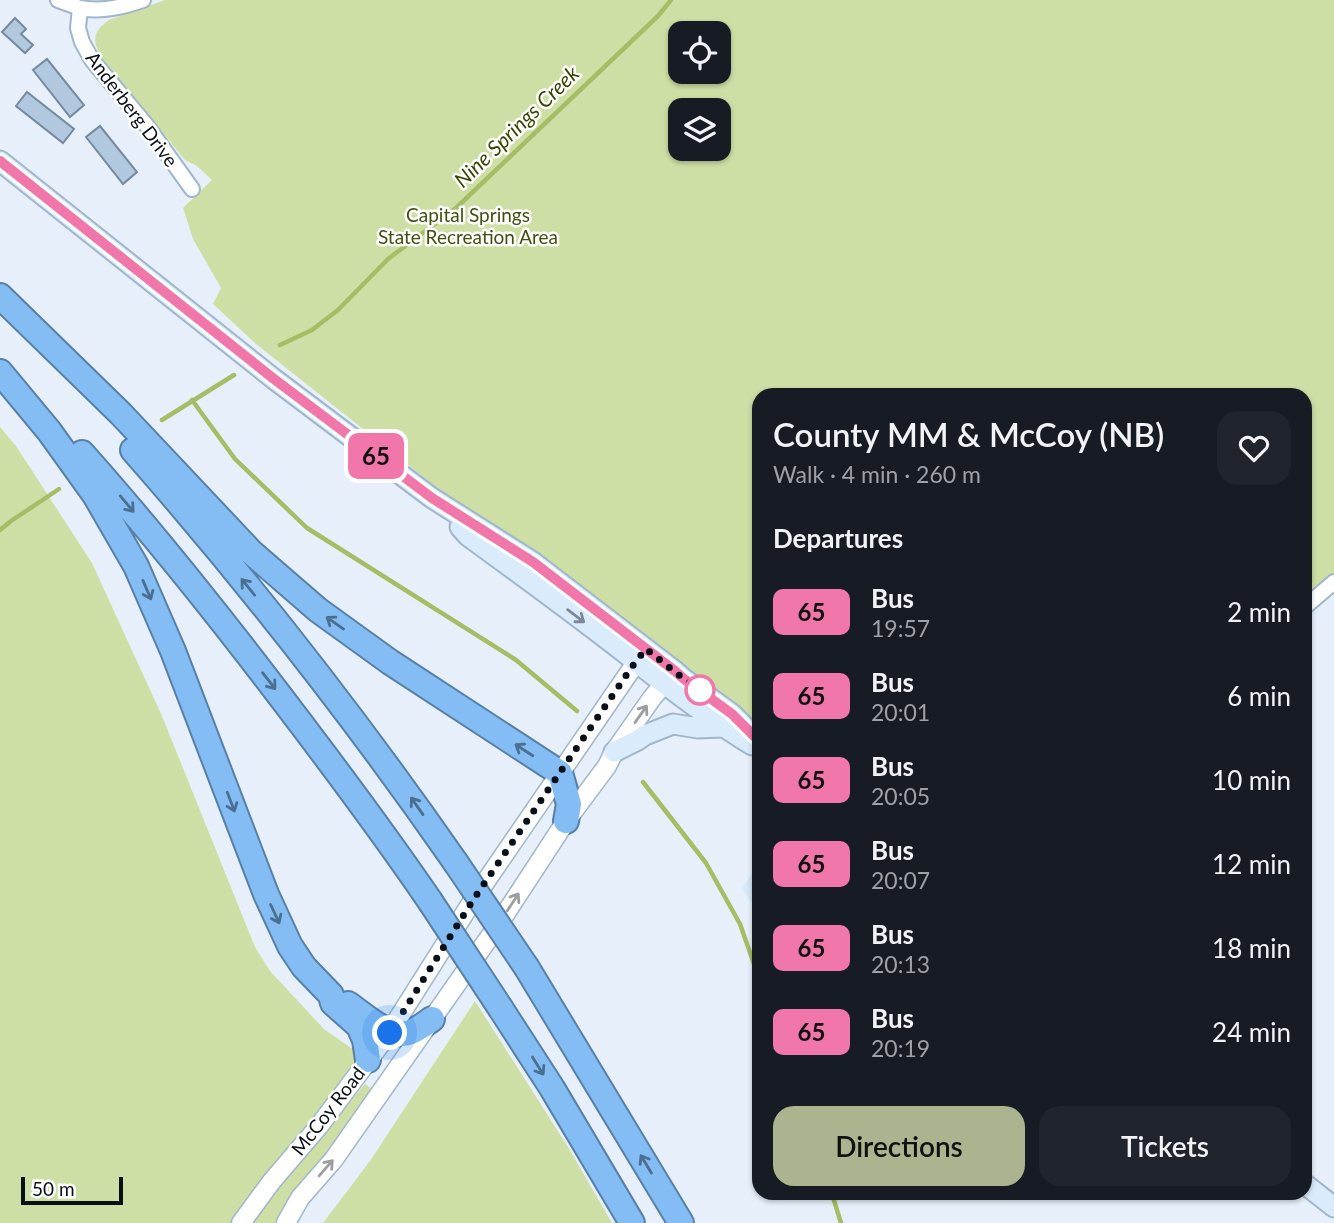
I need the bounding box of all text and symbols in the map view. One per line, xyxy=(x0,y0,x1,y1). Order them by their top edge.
map controls xyxy=(668,21,731,161)
button: locate xyxy=(668,21,731,84)
street label: Anderberg Drive xyxy=(82,46,183,171)
water label: Nine Springs Creek xyxy=(448,59,584,192)
button: layers xyxy=(668,98,731,161)
park label: Capital Springs State Recreation Area xyxy=(378,203,558,248)
button: heart xyxy=(1217,411,1291,485)
text: County MM & McCoy (NB) xyxy=(773,414,1164,454)
line badge: 65 xyxy=(344,433,408,479)
text: 65 xyxy=(362,441,390,470)
text: Walk · 4 min · 260 m xyxy=(773,460,981,488)
one-way arrow xyxy=(119,494,135,512)
text: Departures xyxy=(773,522,903,554)
one-way arrow xyxy=(141,579,154,601)
one-way arrow xyxy=(240,579,256,597)
text: Bus xyxy=(871,582,914,614)
text: 2 min xyxy=(1227,596,1291,628)
text: 65 xyxy=(798,597,825,626)
one-way arrow xyxy=(567,609,585,624)
text: 19:57 xyxy=(871,614,930,642)
one-way arrow xyxy=(326,615,345,630)
text: Bus xyxy=(871,666,914,698)
one-way arrow xyxy=(262,672,277,690)
unlabelled marker xyxy=(685,675,715,705)
text: 6 min xyxy=(1227,680,1291,712)
text: 65 xyxy=(798,681,825,710)
text: 20:01 xyxy=(871,698,930,726)
one-way arrow xyxy=(634,705,648,724)
one-way arrow xyxy=(515,742,534,757)
text: Bus xyxy=(871,750,914,782)
text: 10 min xyxy=(1212,764,1291,796)
text: 65 xyxy=(798,765,825,794)
text: 20:05 xyxy=(871,782,930,810)
one-way arrow xyxy=(225,790,238,812)
one-way arrow xyxy=(410,797,424,817)
text: Bus xyxy=(871,834,914,866)
text: 12 min xyxy=(1212,848,1291,880)
text: 65 xyxy=(798,849,825,878)
text: 20:07 xyxy=(871,866,930,894)
one-way arrow xyxy=(506,893,520,912)
one-way arrow xyxy=(269,903,282,924)
text: Bus xyxy=(871,918,914,950)
text: 18 min xyxy=(1212,932,1291,964)
text: 65 xyxy=(798,933,825,962)
text: 20:13 xyxy=(871,950,930,978)
text: Bus xyxy=(871,1002,914,1034)
your location xyxy=(372,1015,407,1050)
text: 24 min xyxy=(1212,1016,1291,1048)
text: 65 xyxy=(798,1017,825,1046)
text: 20:19 xyxy=(871,1034,930,1062)
one-way arrow xyxy=(531,1056,545,1076)
street label: McCoy Road xyxy=(286,1062,369,1159)
button: Directions xyxy=(773,1106,1025,1186)
button: Tickets xyxy=(1039,1106,1291,1186)
one-way arrow xyxy=(639,1155,653,1175)
one-way arrow xyxy=(318,1159,334,1177)
scale bar xyxy=(21,1174,122,1206)
text: 50 m xyxy=(32,1177,75,1200)

